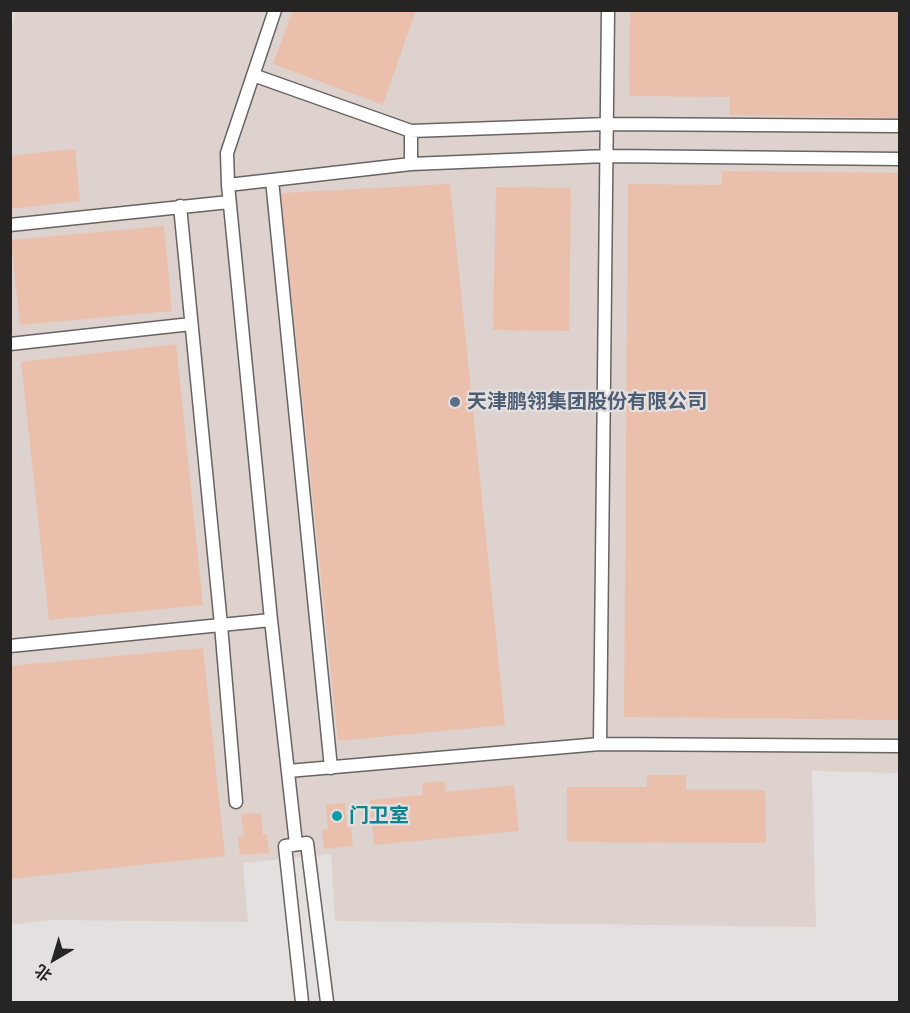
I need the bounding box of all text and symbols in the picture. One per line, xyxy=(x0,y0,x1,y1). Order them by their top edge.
place label: 天津鹏翎集团股份有限公司 xyxy=(467,390,707,414)
marker: 天津鹏翎集团股份有限公司 xyxy=(448,395,462,409)
place label: 门卫室 xyxy=(349,804,409,828)
marker: 门卫室 xyxy=(330,809,344,823)
north arrow xyxy=(24,929,84,989)
text: 北 xyxy=(30,960,55,987)

